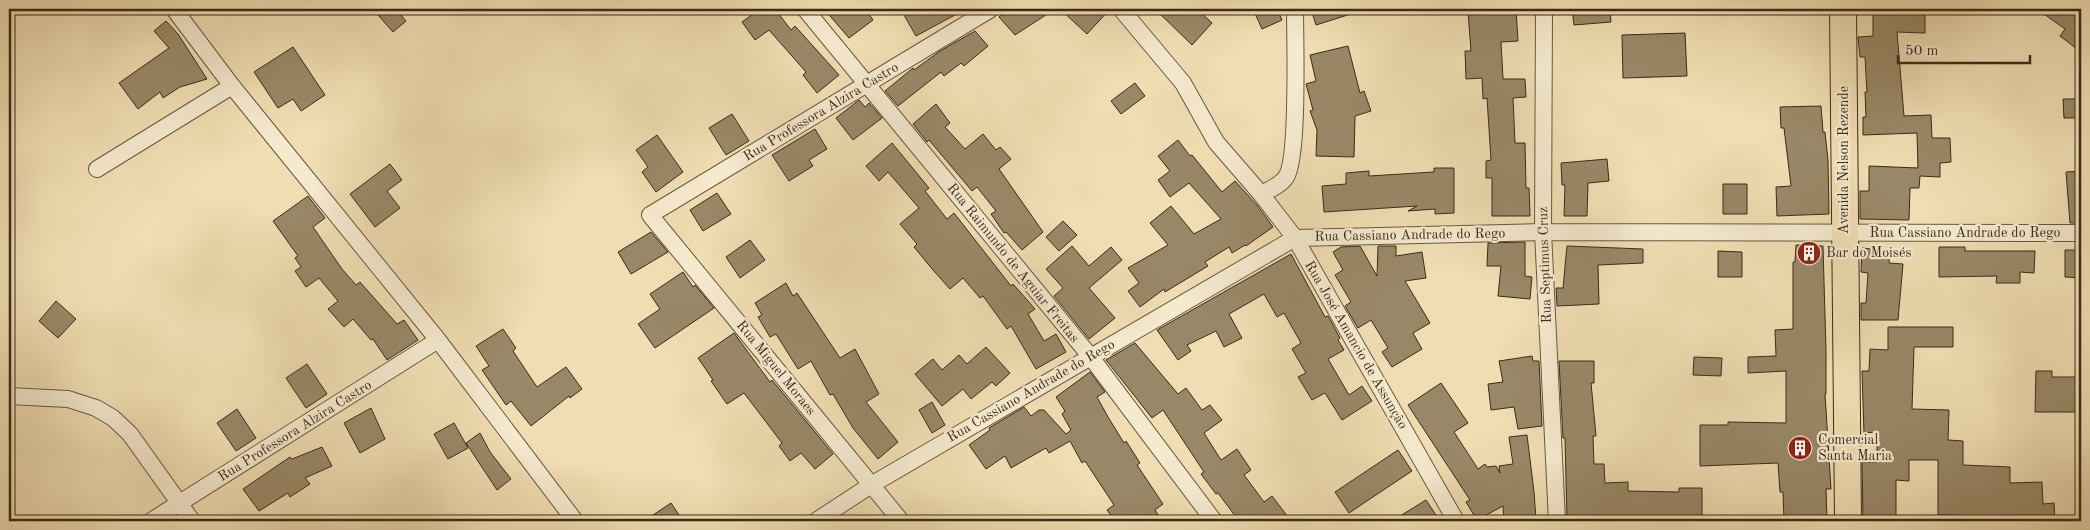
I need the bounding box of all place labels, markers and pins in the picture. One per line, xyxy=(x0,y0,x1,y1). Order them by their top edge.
building icon: Bar do Moisés xyxy=(1796,240,1822,266)
place label: Bar do Moisés xyxy=(1826,246,1911,260)
place label: Comercial Santa Maria xyxy=(1818,433,1892,463)
building icon: Comercial Santa Maria xyxy=(1787,435,1813,461)

